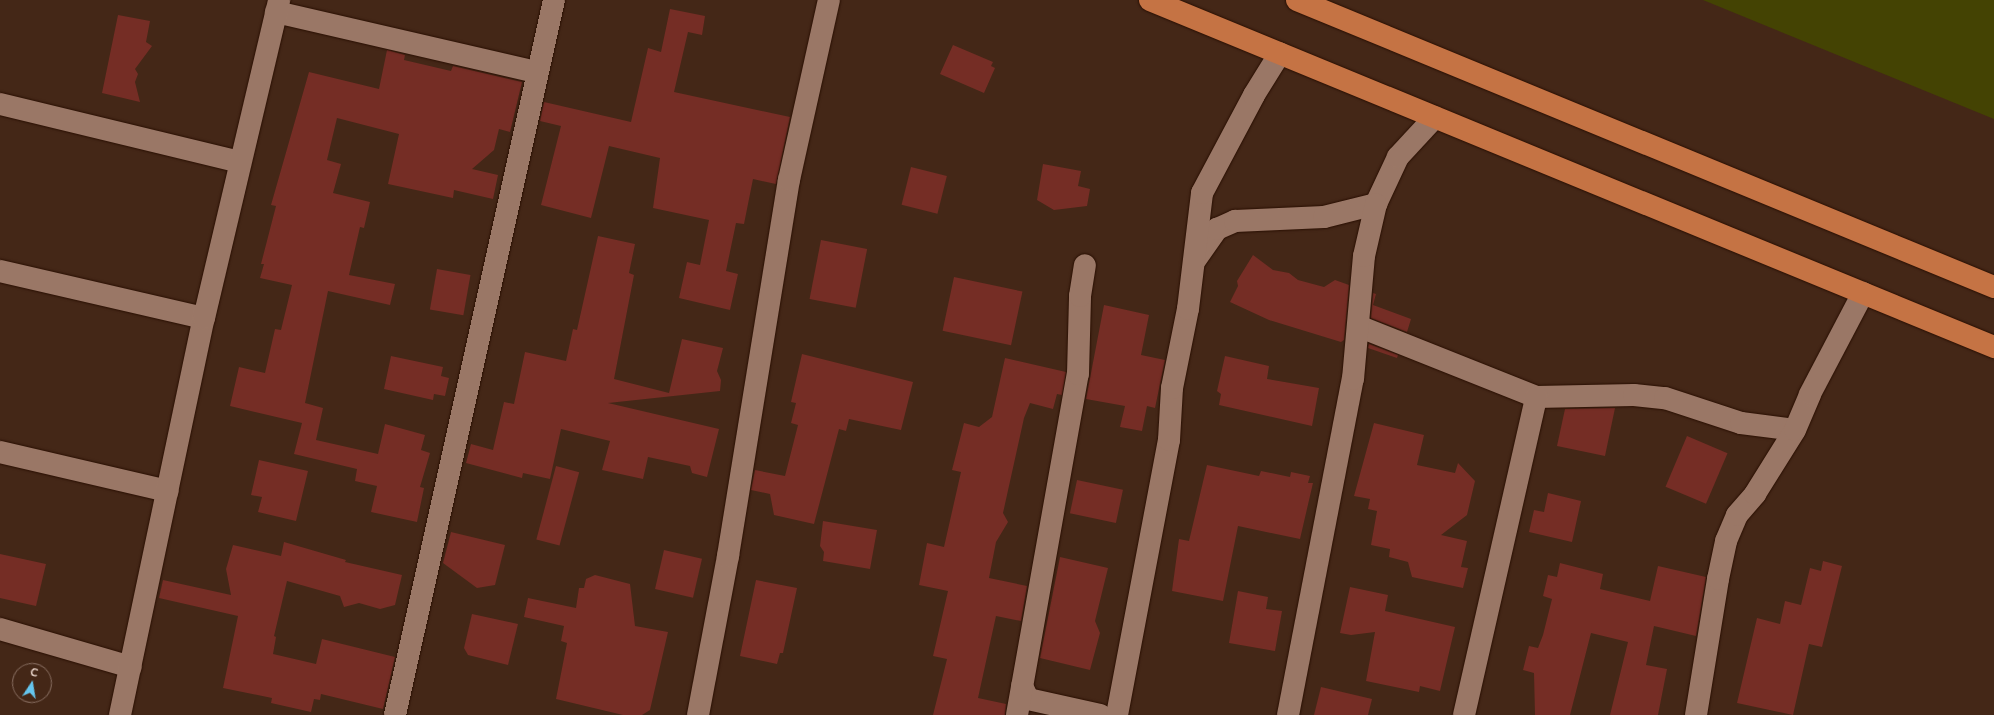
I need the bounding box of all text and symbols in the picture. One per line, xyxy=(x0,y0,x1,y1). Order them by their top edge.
north arrow xyxy=(12,663,52,703)
text: С xyxy=(29,665,39,679)

